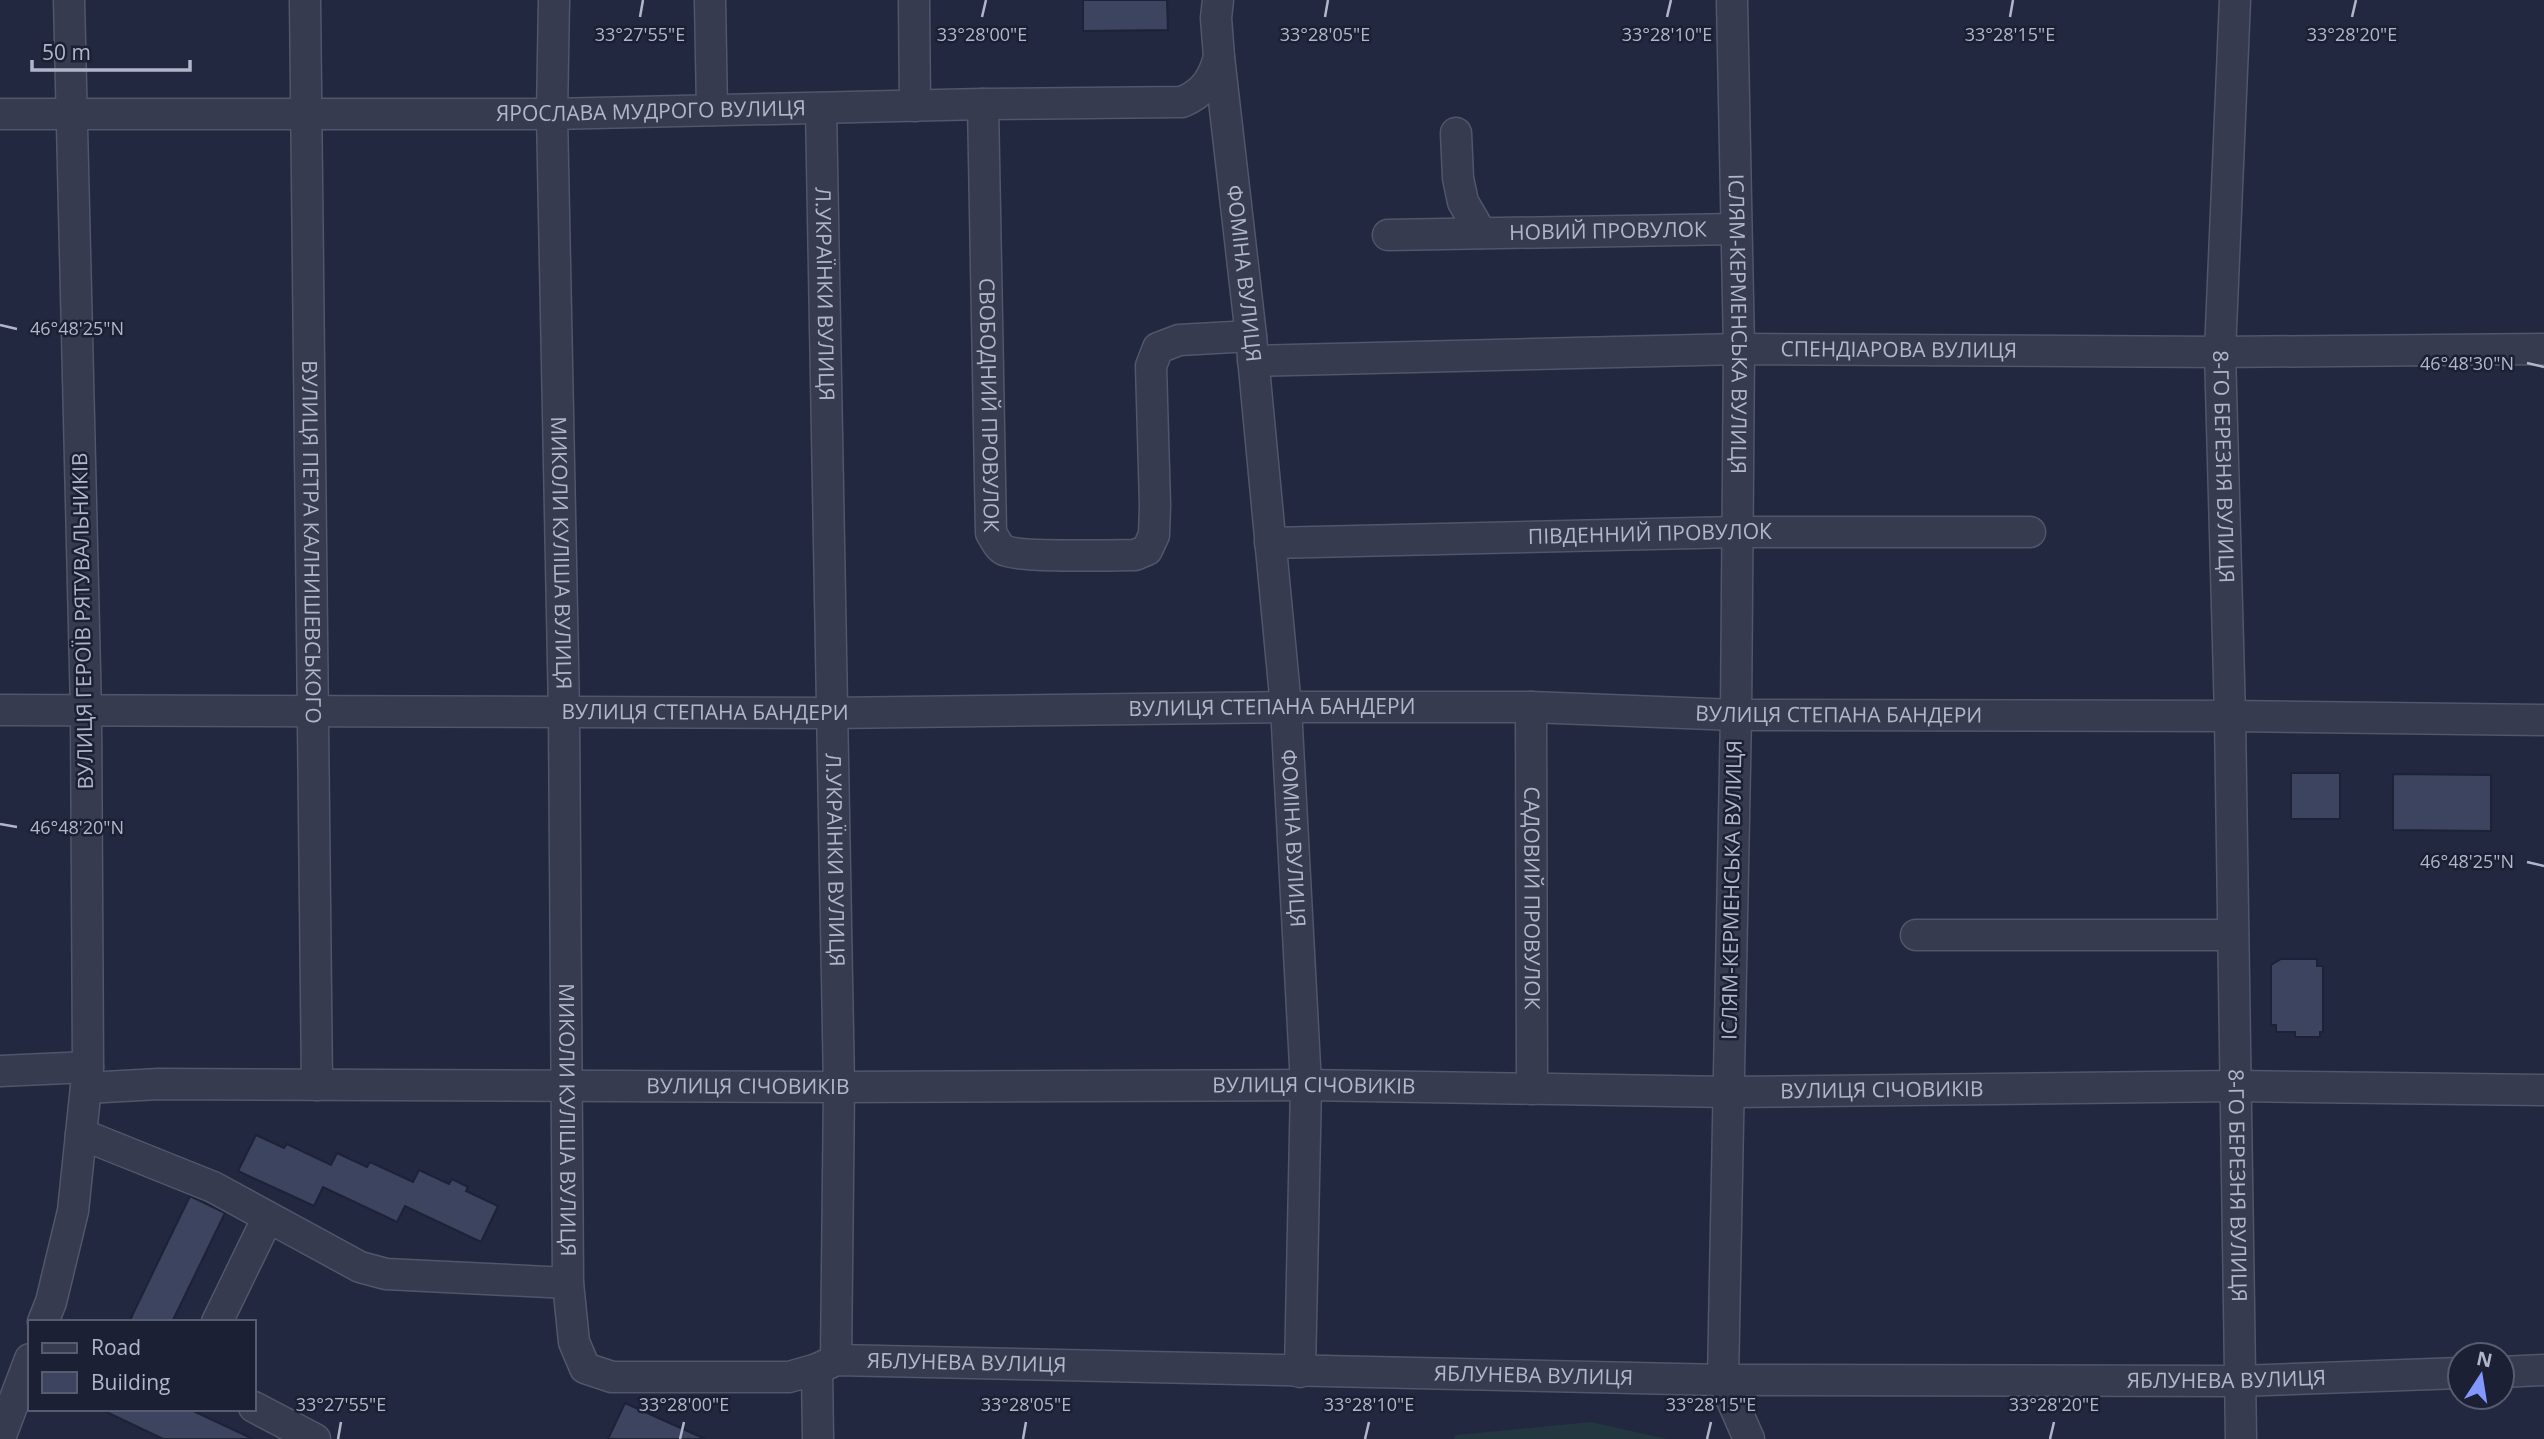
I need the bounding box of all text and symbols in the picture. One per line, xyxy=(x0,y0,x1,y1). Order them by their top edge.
text: 33°27'55"E xyxy=(595,22,685,46)
text: 33°28'00"E xyxy=(937,22,1027,46)
text: 33°28'05"E xyxy=(1280,22,1370,46)
text: 33°28'10"E xyxy=(1622,22,1712,46)
text: 33°28'15"E xyxy=(1965,22,2055,46)
text: 33°28'20"E xyxy=(2307,22,2397,46)
scale bar xyxy=(32,28,189,72)
text: 50 m xyxy=(42,38,91,66)
street label: ЯРОСЛАВА МУДРОГО ВУЛИЦЯ xyxy=(496,93,806,127)
street label: ІСЛЯМ-КЕРМЕНСЬКА ВУЛИЦЯ xyxy=(1722,174,1754,474)
street label: ФОМІНА ВУЛИЦЯ xyxy=(1221,183,1268,363)
street label: Л.УКРАЇНКИ ВУЛИЦЯ xyxy=(809,187,841,401)
street label: НОВИЙ ПРОВУЛОК xyxy=(1509,215,1707,246)
street label: СВОБОДНИЙ ПРОВУЛОК xyxy=(973,277,1006,533)
text: 46°48'25"N xyxy=(30,316,124,340)
street label: СПЕНДІАРОВА ВУЛИЦЯ xyxy=(1780,334,2017,364)
street label: 8-ГО БЕРЕЗНЯ ВУЛИЦЯ xyxy=(2207,350,2241,583)
text: 46°48'30"N xyxy=(2420,351,2514,375)
street label: ВУЛИЦЯ ПЕТРА КАЛНИШЕВСЬКОГО xyxy=(296,360,328,724)
street label: МИКОЛИ КУЛІША ВУЛИЦЯ xyxy=(545,416,579,690)
street label: ВУЛИЦЯ ГЕРОЇВ РЯТУВАЛЬНИКІВ xyxy=(65,452,99,790)
street label: ПІВДЕННИЙ ПРОВУЛОК xyxy=(1528,517,1772,550)
street label: ВУЛИЦЯ СТЕПАНА БАНДЕРИ xyxy=(1128,692,1416,722)
street label: ВУЛИЦЯ СТЕПАНА БАНДЕРИ xyxy=(561,697,849,726)
street label: ВУЛИЦЯ СТЕПАНА БАНДЕРИ xyxy=(1695,698,1982,728)
street label: ІСЛЯМ-КЕРМЕНСЬКА ВУЛИЦЯ xyxy=(1714,740,1748,1040)
street label: ФОМІНА ВУЛИЦЯ xyxy=(1275,748,1313,928)
street label: Л.УКРАЇНКИ ВУЛИЦЯ xyxy=(820,753,852,967)
street label: САДОВИЙ ПРОВУЛОК xyxy=(1518,786,1547,1010)
text: 46°48'20"N xyxy=(30,815,124,839)
text: 46°48'25"N xyxy=(2420,849,2514,873)
street label: МИКОЛИ КУЛІША ВУЛИЦЯ xyxy=(553,983,583,1257)
street label: 8-ГО БЕРЕЗНЯ ВУЛИЦЯ xyxy=(2222,1069,2254,1302)
street label: ВУЛИЦЯ СІЧОВИКІВ xyxy=(1212,1070,1416,1100)
street label: ВУЛИЦЯ СІЧОВИКІВ xyxy=(646,1071,850,1100)
street label: ВУЛИЦЯ СІЧОВИКІВ xyxy=(1780,1074,1984,1104)
legend xyxy=(28,1320,256,1411)
text: Road xyxy=(91,1333,141,1361)
north arrow xyxy=(2446,1341,2516,1411)
text: N xyxy=(2474,1345,2495,1374)
street label: ЯБЛУНЕВА ВУЛИЦЯ xyxy=(867,1346,1067,1378)
street label: ЯБЛУНЕВА ВУЛИЦЯ xyxy=(1434,1358,1634,1391)
street label: ЯБЛУНЕВА ВУЛИЦЯ xyxy=(2127,1363,2327,1394)
text: Building xyxy=(91,1368,170,1396)
text: 33°27'55"E xyxy=(296,1392,386,1416)
text: 33°28'00"E xyxy=(639,1392,729,1416)
text: 33°28'05"E xyxy=(981,1392,1071,1416)
text: 33°28'10"E xyxy=(1324,1392,1414,1416)
text: 33°28'15"E xyxy=(1666,1392,1756,1416)
text: 33°28'20"E xyxy=(2009,1392,2099,1416)

